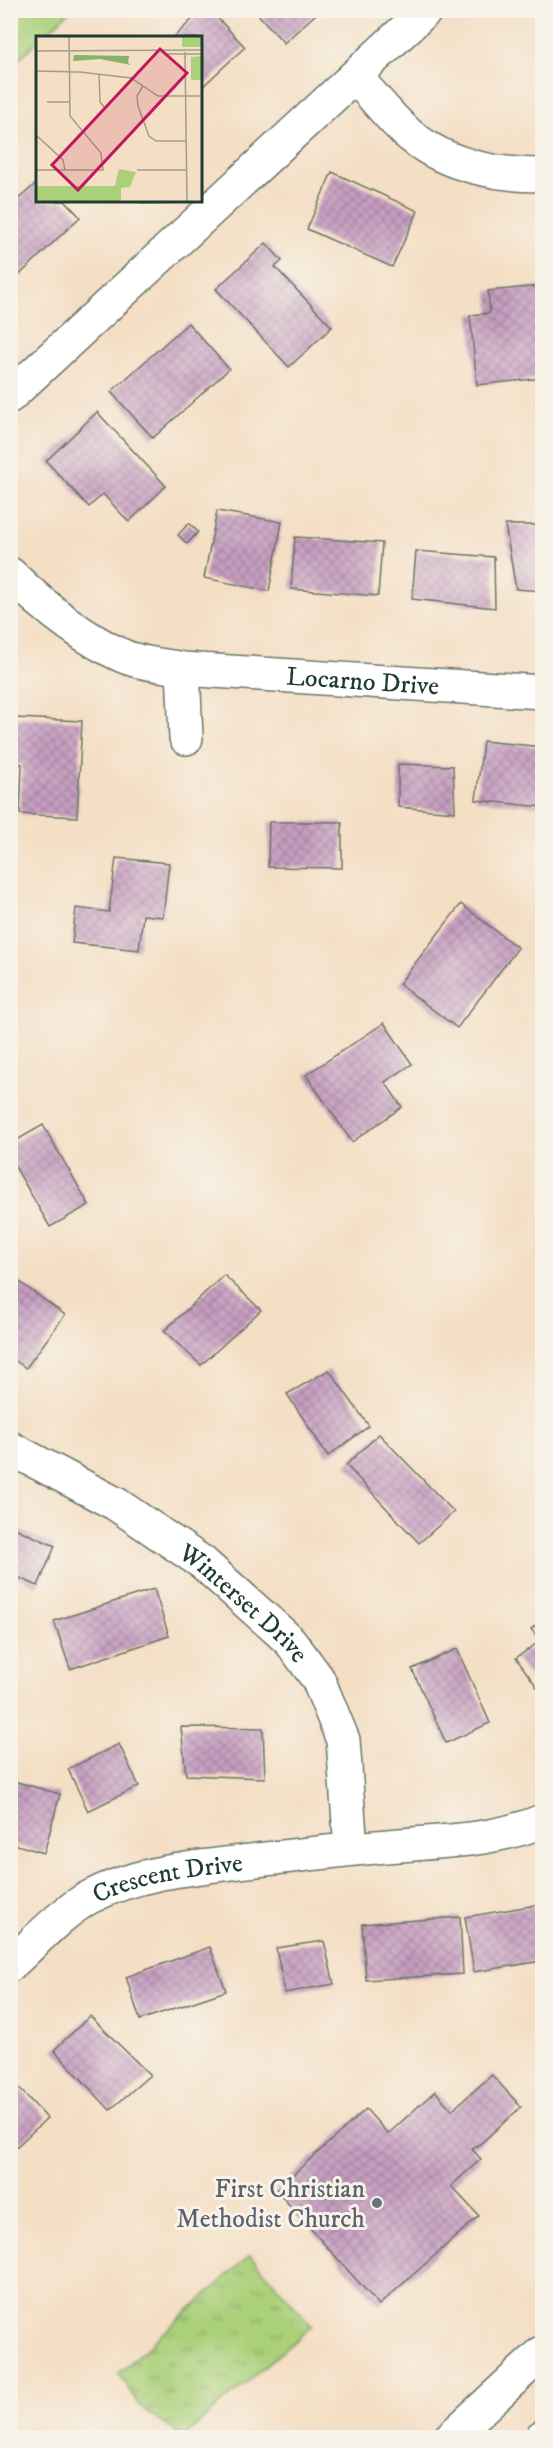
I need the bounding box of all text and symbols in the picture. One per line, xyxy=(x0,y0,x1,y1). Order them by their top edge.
inset map xyxy=(36,36,202,202)
street label: Locarno Drive xyxy=(285,661,440,703)
street label: Winterset Drive xyxy=(171,1536,315,1670)
street label: Crescent Drive xyxy=(87,1847,245,1911)
place label: First Christian Methodist Church xyxy=(176,2173,365,2236)
marker: First Christian Methodist Church xyxy=(370,2196,384,2210)

